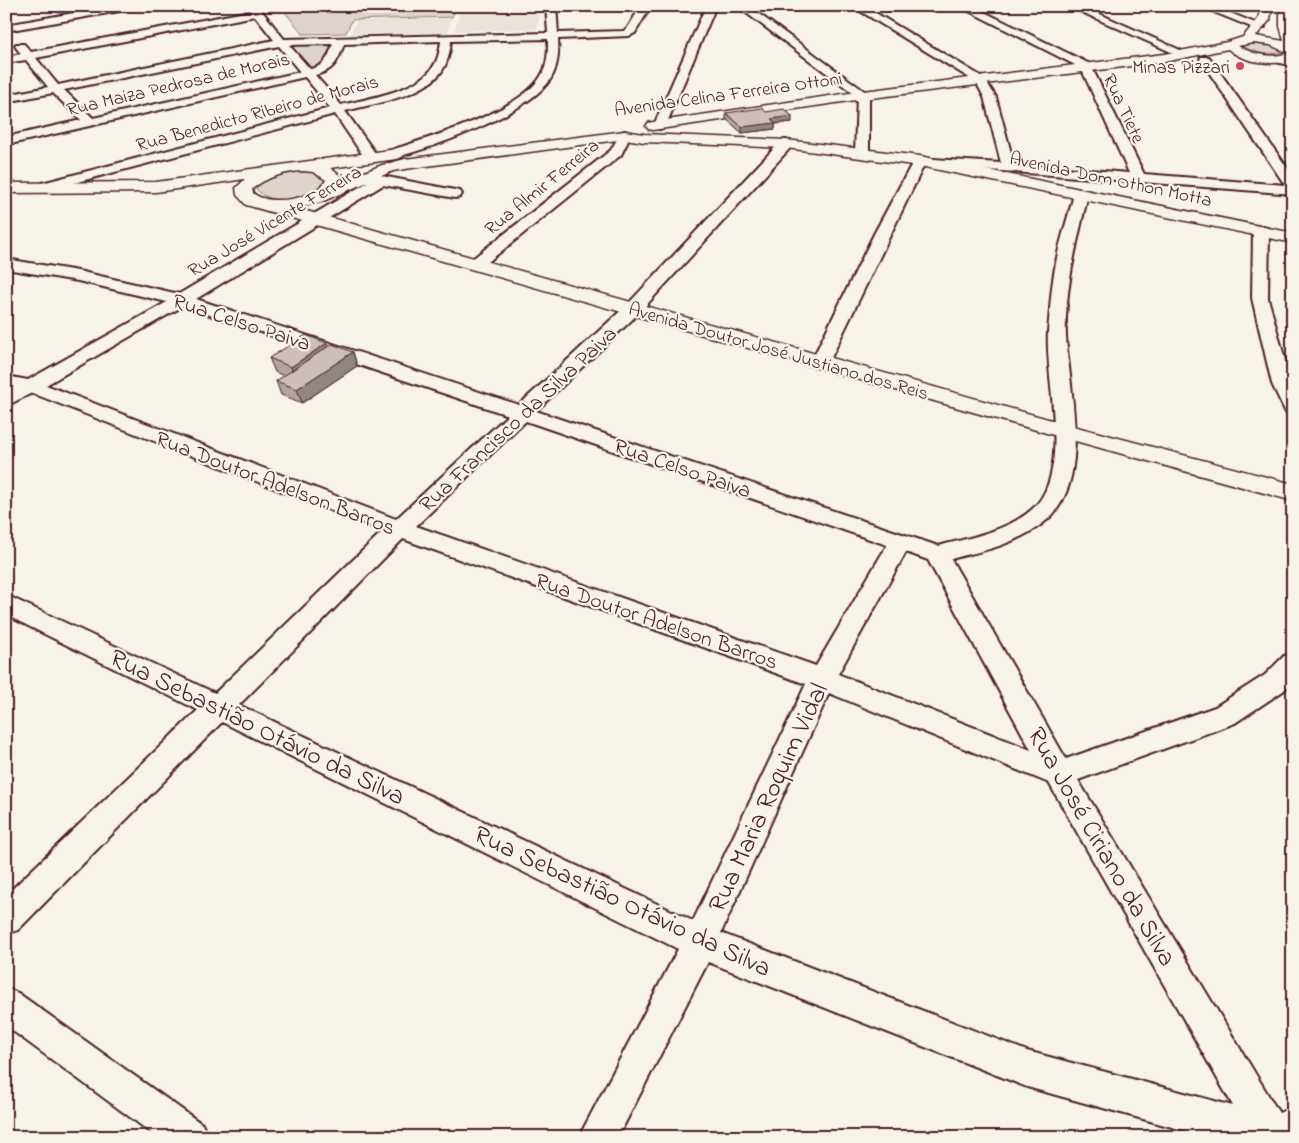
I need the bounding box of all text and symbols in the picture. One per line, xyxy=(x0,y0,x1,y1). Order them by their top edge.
street label: Rua Maiza Pedrosa de Morais xyxy=(64,47,293,124)
place label: Minas Pizzari xyxy=(1132,55,1230,82)
marker: Minas Pizzari xyxy=(1234,60,1246,72)
street label: Avenida Celina Ferreira Ottoni xyxy=(613,66,844,125)
street label: Rua Benedicto Ribeiro de Morais xyxy=(133,69,382,160)
street label: Rua Tiete xyxy=(1095,70,1151,149)
street label: Rua Almir Ferreira xyxy=(479,133,606,243)
street label: Avenida Dom Othon Motta xyxy=(1007,146,1214,215)
street label: Rua José Vicente Ferreira xyxy=(183,159,367,285)
street label: Rua Celso Paiva xyxy=(168,286,314,361)
street label: Avenida Doutor José Justiano dos Reis xyxy=(625,297,932,408)
street label: Rua Francisco da Silva Paiva xyxy=(413,320,625,521)
street label: Rua Doutor Adelson Barros xyxy=(150,424,400,545)
street label: Rua Celso Paiva xyxy=(609,431,755,508)
street label: Rua Doutor Adelson Barros xyxy=(530,566,782,679)
street label: Rua Sebastião Otávio da Silva xyxy=(103,641,411,817)
street label: Rua Maria Roquim Vidal xyxy=(700,677,840,919)
street label: Rua José Ciriano da Silva xyxy=(1016,721,1185,974)
street label: Rua Sebastião Otávio da Silva xyxy=(467,817,777,988)

